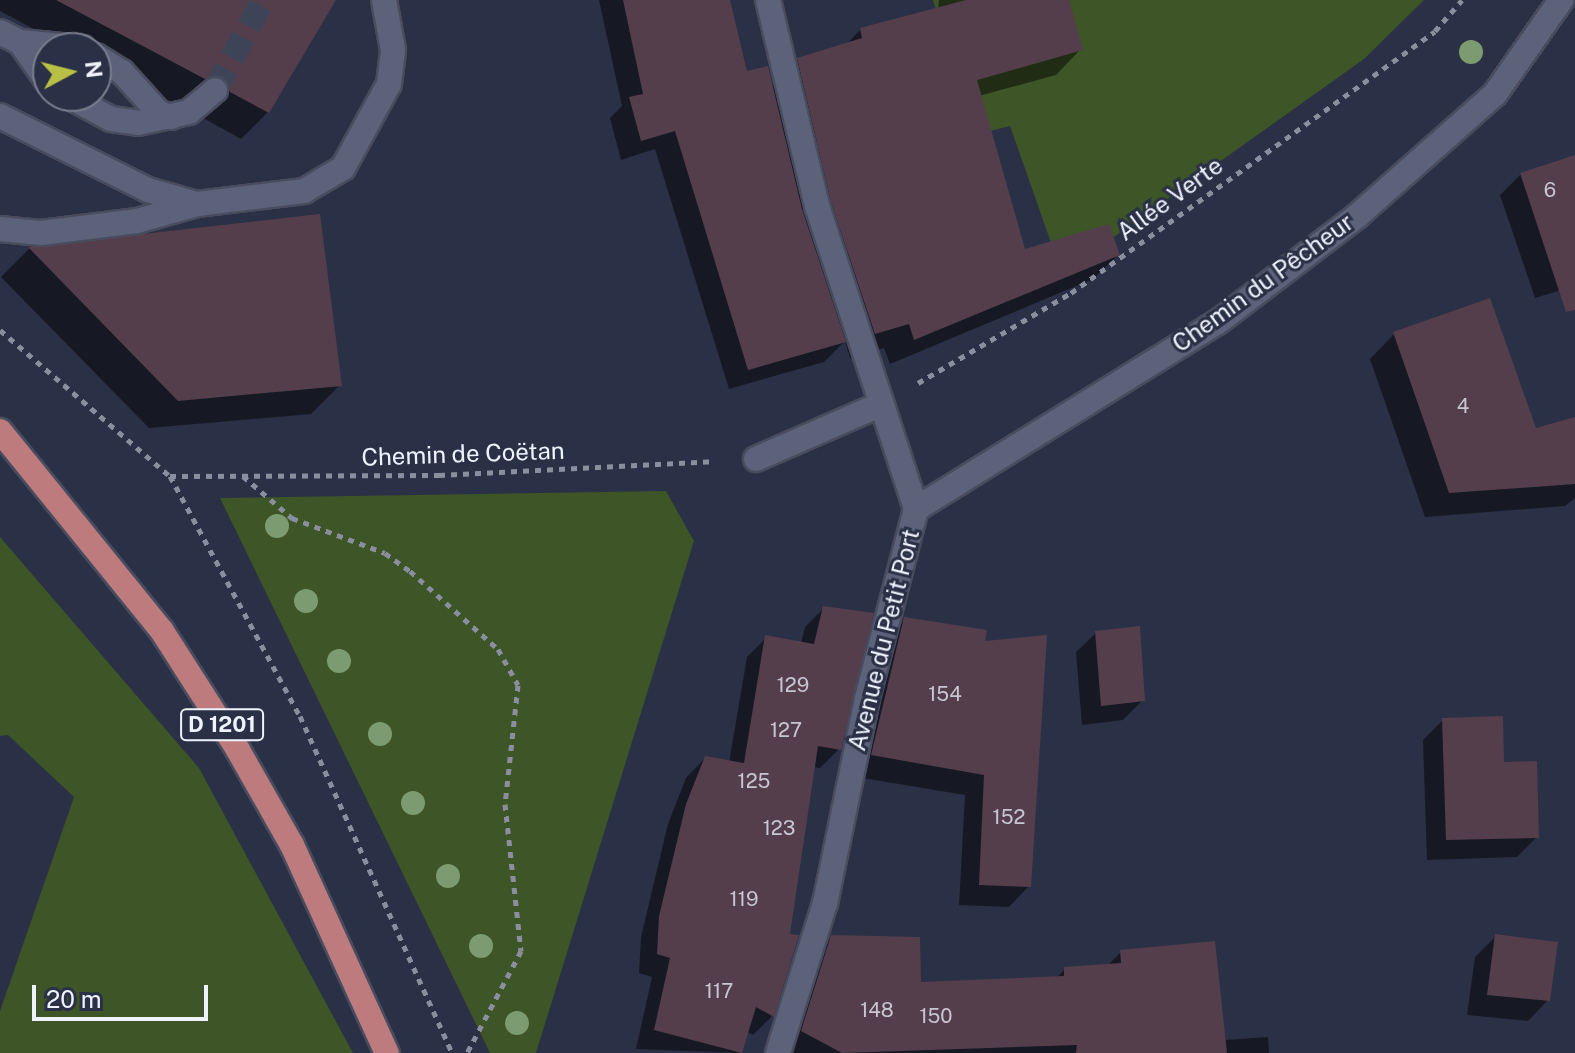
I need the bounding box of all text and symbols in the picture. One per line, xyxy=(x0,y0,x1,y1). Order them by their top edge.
north arrow xyxy=(32,32,112,112)
text: N xyxy=(80,59,108,79)
street label: Allée Verte xyxy=(1111,151,1229,247)
house number: 6 xyxy=(1544,178,1556,202)
street label: Chemin du Pêcheur xyxy=(1167,208,1359,358)
house number: 4 xyxy=(1457,394,1469,418)
street label: Chemin de Coëtan xyxy=(361,436,565,472)
street label: Avenue du Petit Port xyxy=(842,526,926,754)
house number: 129 xyxy=(777,673,809,697)
house number: 154 xyxy=(928,682,962,706)
road number: D 1201 xyxy=(180,707,264,743)
house number: 127 xyxy=(770,718,802,742)
house number: 125 xyxy=(738,769,770,793)
house number: 152 xyxy=(993,805,1025,829)
house number: 123 xyxy=(763,816,795,840)
house number: 119 xyxy=(730,887,758,911)
scale bar xyxy=(36,969,212,1019)
house number: 117 xyxy=(705,979,733,1003)
text: 20 m xyxy=(46,985,102,1013)
house number: 148 xyxy=(860,998,894,1022)
house number: 150 xyxy=(919,1004,953,1028)

